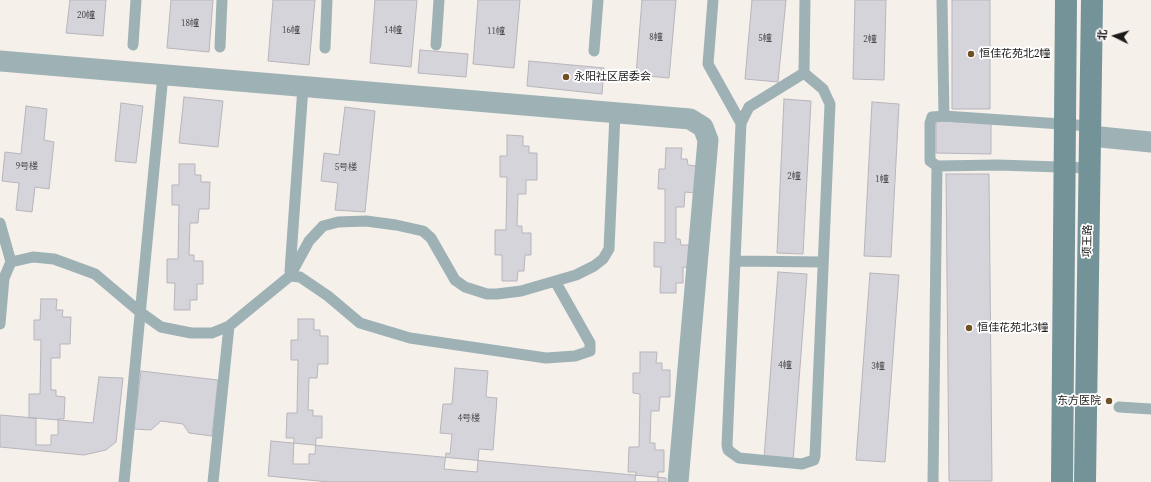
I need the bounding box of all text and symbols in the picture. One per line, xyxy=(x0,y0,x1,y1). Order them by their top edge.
house number: 20幢 xyxy=(77,11,95,21)
north arrow xyxy=(1095,16,1135,56)
house number: 18幢 xyxy=(181,19,199,29)
house number: 16幢 xyxy=(282,26,300,36)
house number: 14幢 xyxy=(384,26,402,36)
house number: 11幢 xyxy=(487,27,505,37)
text: 北 xyxy=(1095,29,1110,41)
house number: 8幢 xyxy=(649,33,663,43)
house number: 5幢 xyxy=(758,34,772,44)
house number: 2幢 xyxy=(863,35,877,45)
place label: 恒佳花苑北2幢 xyxy=(979,47,1050,61)
marker: 恒佳花苑北2幢 xyxy=(966,49,976,59)
place label: 永阳社区居委会 xyxy=(574,70,651,84)
marker: 永阳社区居委会 xyxy=(561,72,571,82)
house number: 9号楼 xyxy=(16,162,38,172)
house number: 5号楼 xyxy=(335,163,357,173)
house number: 2幢 xyxy=(787,172,801,182)
house number: 1幢 xyxy=(875,175,889,185)
street label: 项王路 xyxy=(1081,224,1095,258)
place label: 恒佳花苑北3幢 xyxy=(977,321,1048,335)
marker: 恒佳花苑北3幢 xyxy=(964,323,974,333)
house number: 4幢 xyxy=(778,361,792,371)
house number: 3幢 xyxy=(871,362,885,372)
place label: 东方医院 xyxy=(1057,394,1101,408)
marker: 东方医院 xyxy=(1104,396,1114,406)
house number: 4号楼 xyxy=(458,414,480,424)

